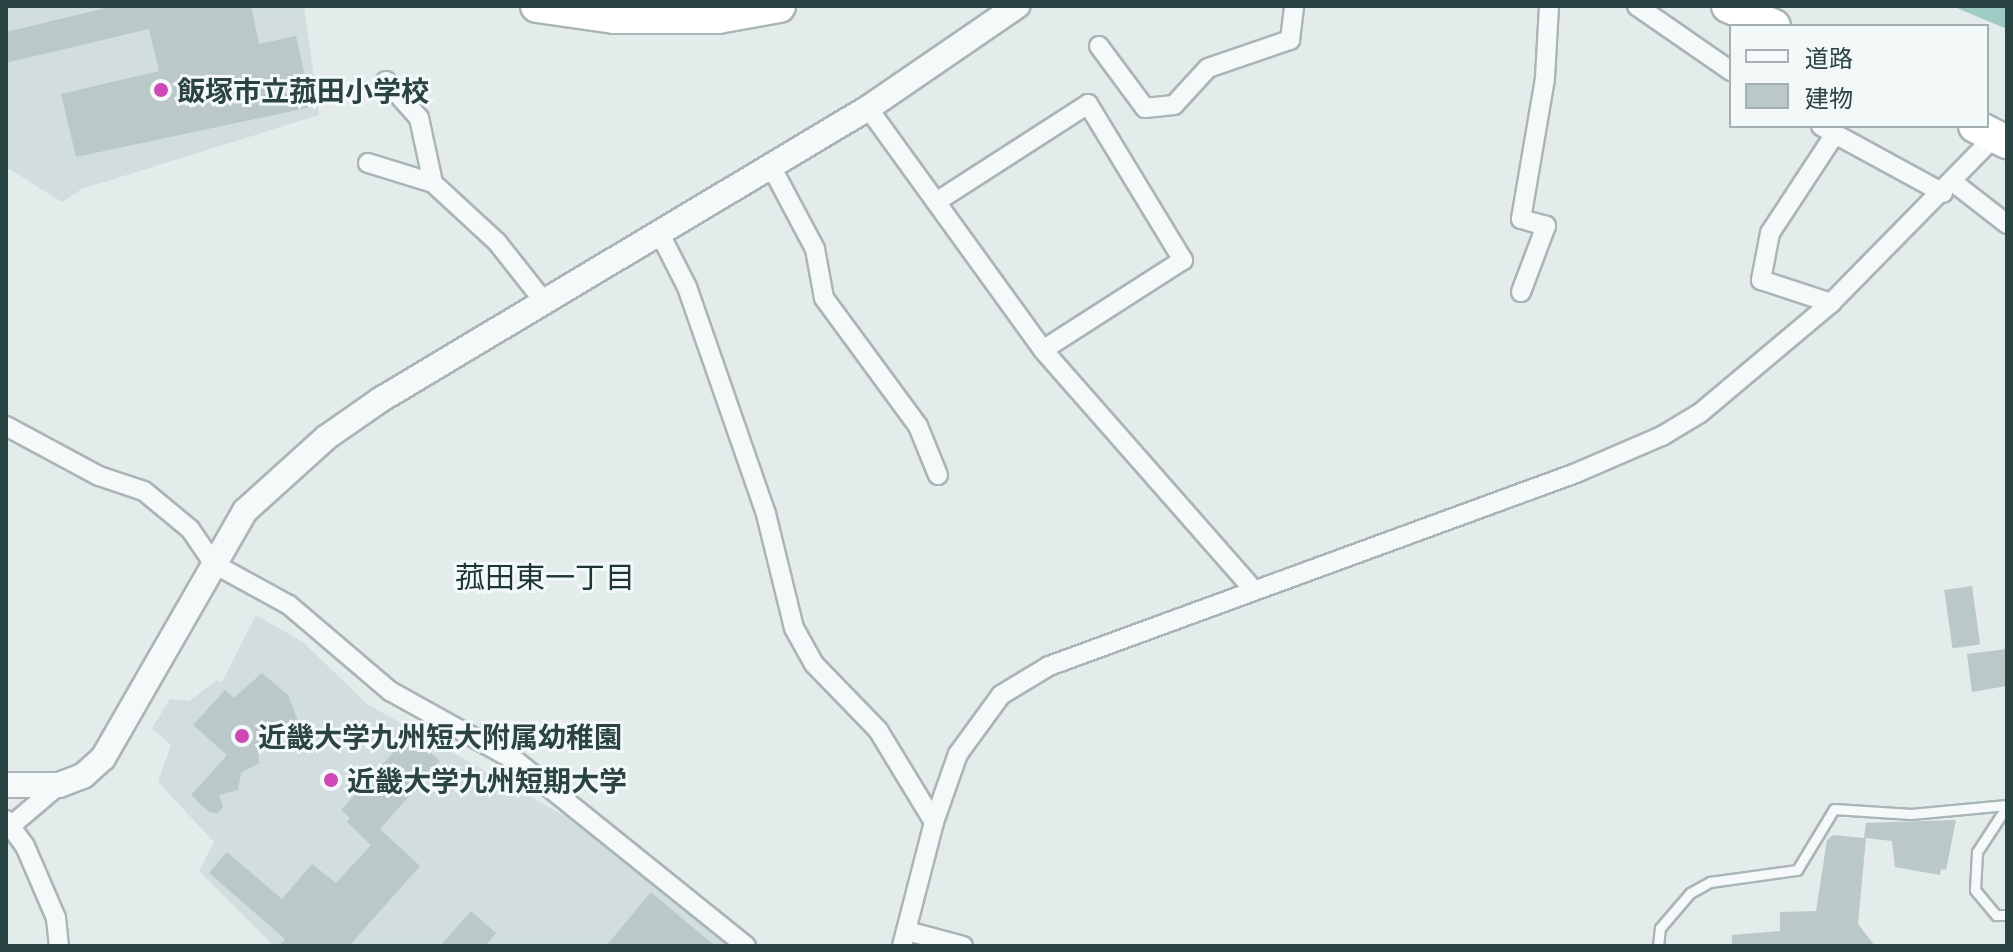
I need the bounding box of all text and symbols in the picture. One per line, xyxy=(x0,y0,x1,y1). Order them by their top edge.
legend xyxy=(1729,24,1989,128)
text: 道路 xyxy=(1805,43,1853,72)
place label: 飯塚市立菰田小学校 xyxy=(177,73,429,107)
marker: 飯塚市立菰田小学校 xyxy=(152,81,170,99)
text: 建物 xyxy=(1805,83,1853,112)
district label: 菰田東一丁目 xyxy=(455,558,635,594)
place label: 近畿大学九州短大附属幼稚園 xyxy=(258,719,622,753)
marker: 近畿大学九州短大附属幼稚園 xyxy=(233,727,251,745)
place label: 近畿大学九州短期大学 xyxy=(347,763,627,797)
marker: 近畿大学九州短期大学 xyxy=(322,771,340,789)

